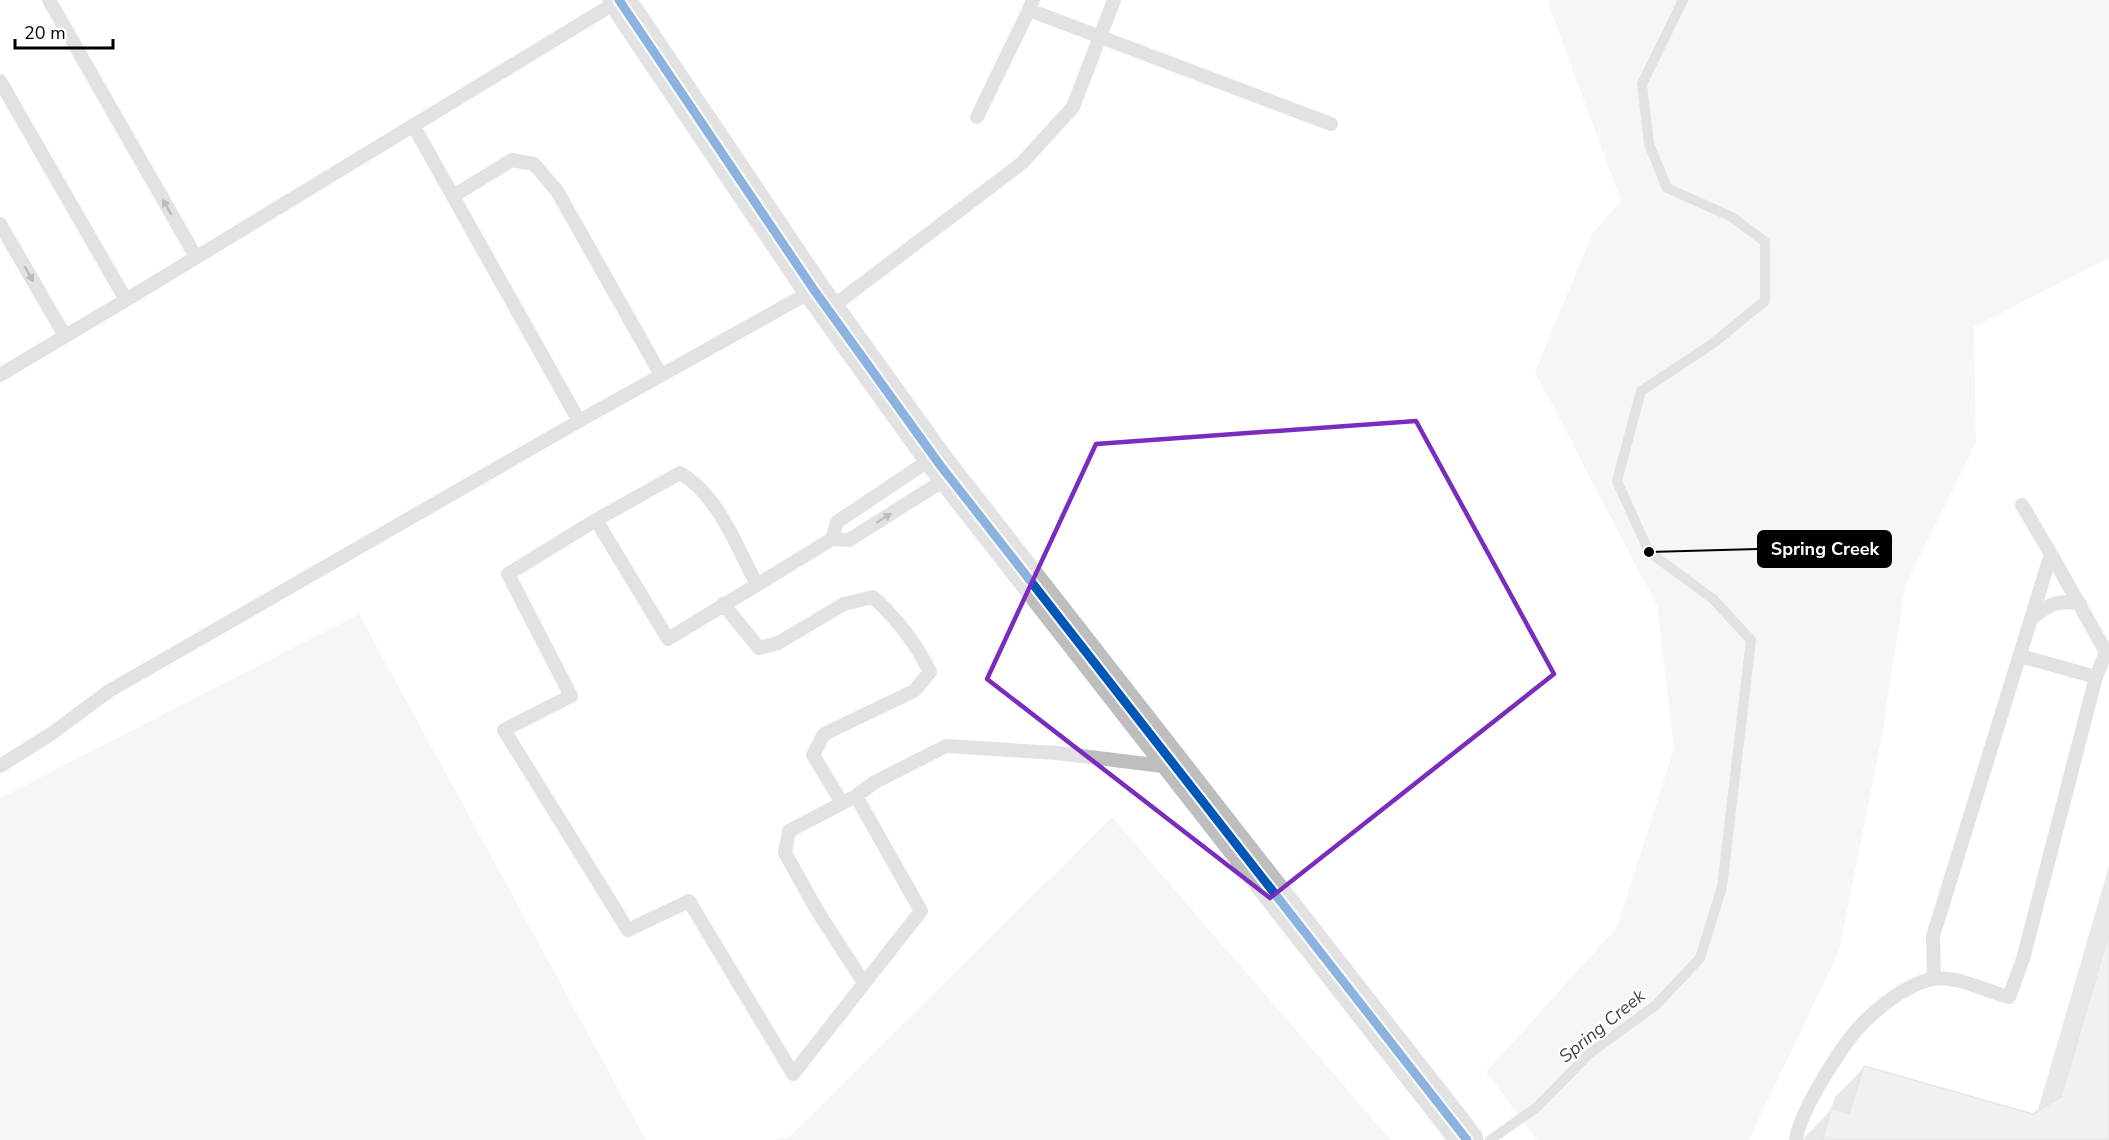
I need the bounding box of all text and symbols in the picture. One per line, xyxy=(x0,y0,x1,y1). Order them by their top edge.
scale bar xyxy=(15,12,112,50)
text: 20 m xyxy=(24,21,66,45)
one-way arrow xyxy=(162,198,172,215)
one-way arrow xyxy=(24,266,35,282)
one-way arrow xyxy=(876,512,892,523)
callout: Spring Creek xyxy=(1758,531,1891,567)
text: Spring Creek xyxy=(1771,537,1880,561)
water label: Spring Creek xyxy=(1554,983,1651,1068)

